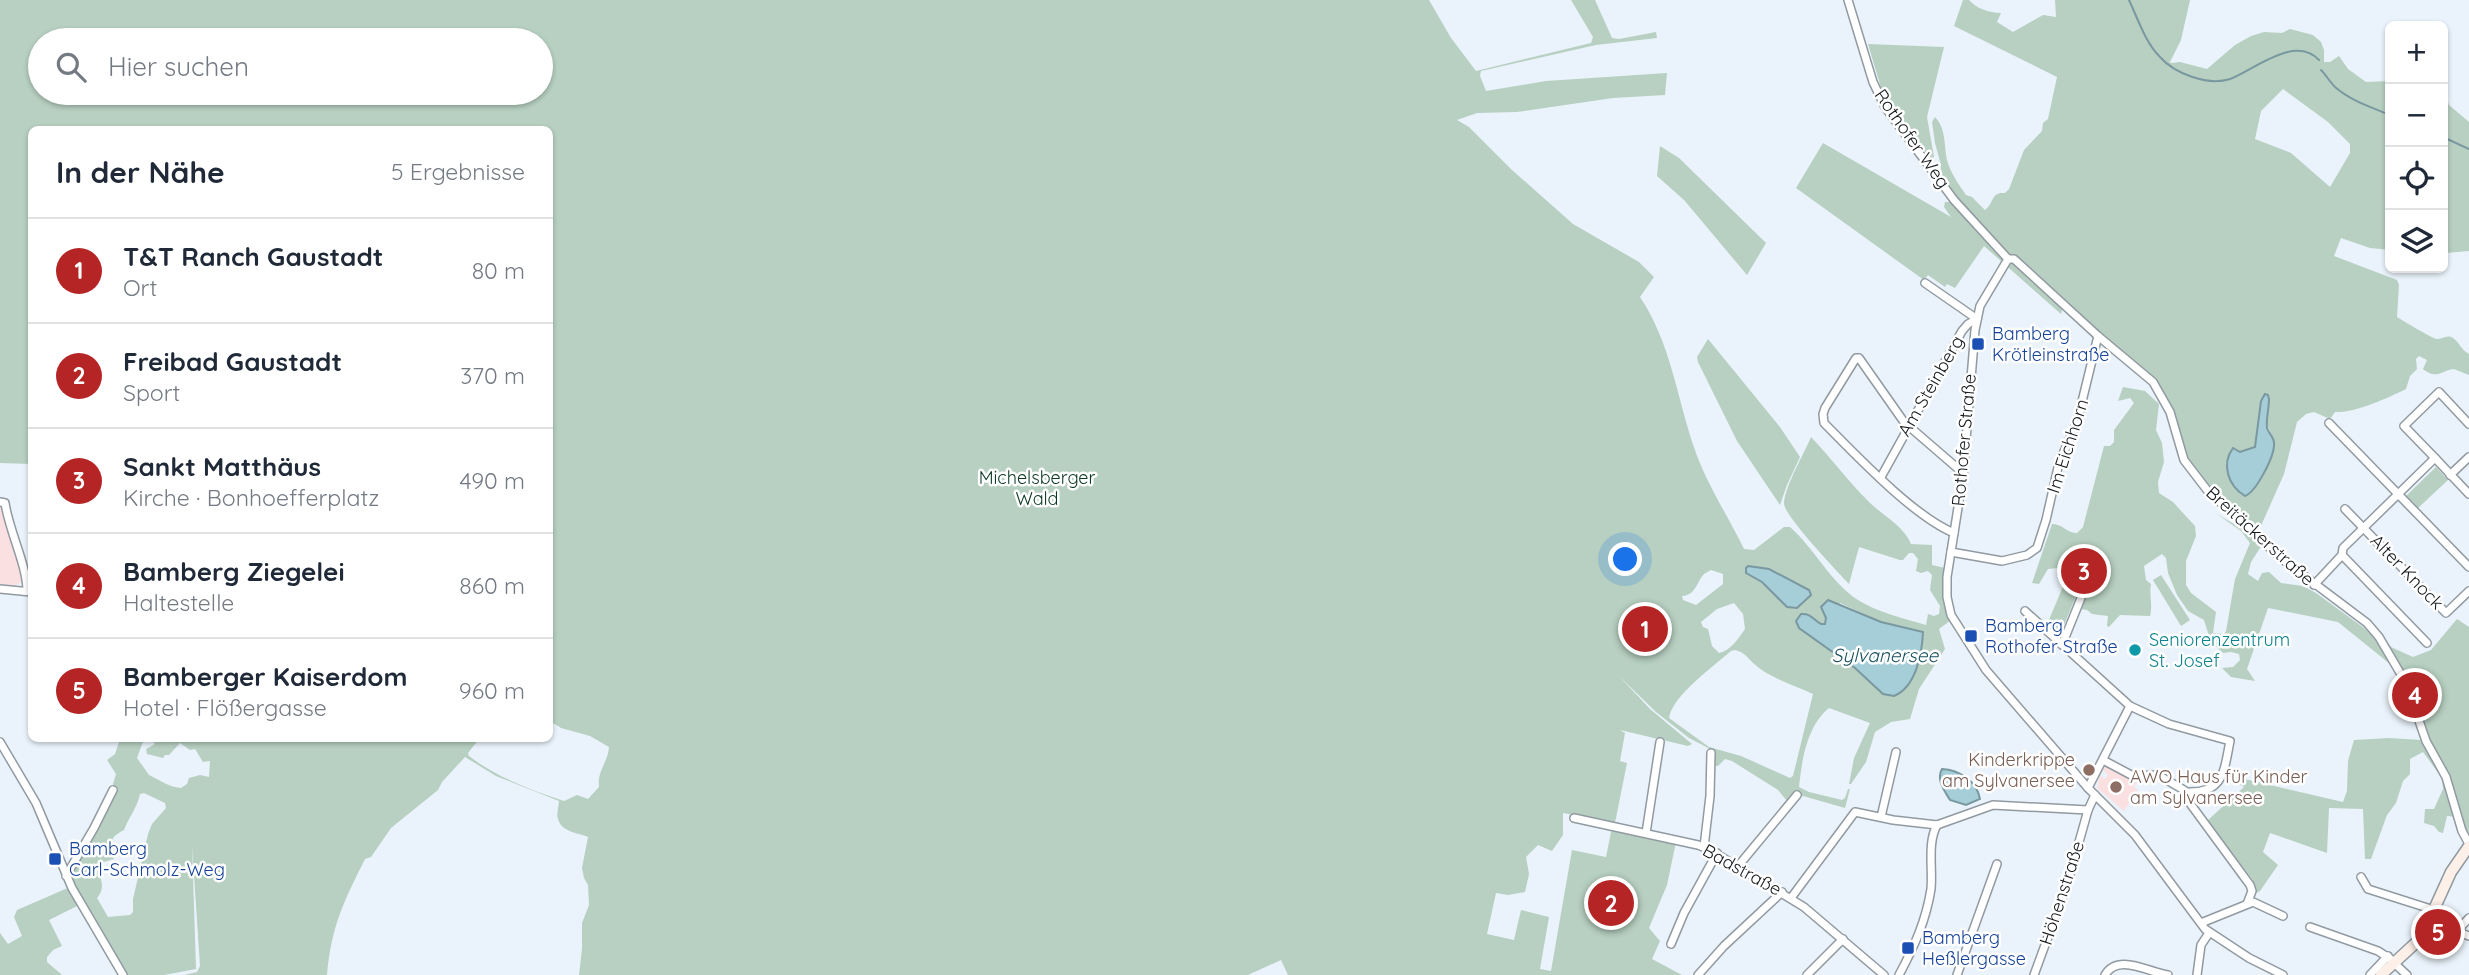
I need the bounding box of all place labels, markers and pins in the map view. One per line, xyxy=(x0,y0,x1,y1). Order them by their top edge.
place label: Bamberg Krötleinstraße xyxy=(1992,322,2110,366)
marker: Bamberg Krötleinstraße xyxy=(1970,336,1986,352)
pin: 3 xyxy=(2061,545,2107,597)
pin: 1 xyxy=(1622,603,1668,655)
place label: Bamberg Rothofer Straße xyxy=(1985,614,2118,658)
marker: Bamberg Rothofer Straße xyxy=(1963,628,1979,644)
place label: Seniorenzentrum St. Josef xyxy=(2149,628,2290,672)
marker: Seniorenzentrum St. Josef xyxy=(2127,642,2143,658)
pin: 4 xyxy=(2392,669,2438,721)
place label: Kinderkrippe am Sylvanersee xyxy=(1942,748,2075,792)
marker: Kinderkrippe am Sylvanersee xyxy=(2081,762,2097,778)
place label: AWO Haus für Kinder am Sylvanersee xyxy=(2130,765,2308,809)
marker: AWO Haus für Kinder am Sylvanersee xyxy=(2108,779,2124,795)
place label: Bamberg Carl-Schmolz-Weg xyxy=(69,837,225,881)
marker: Bamberg Carl-Schmolz-Weg xyxy=(47,851,63,867)
pin: 2 xyxy=(1588,877,1634,929)
pin: 5 xyxy=(2415,906,2461,958)
place label: Bamberg Heßlergasse xyxy=(1922,926,2026,970)
marker: Bamberg Heßlergasse xyxy=(1900,940,1916,956)

